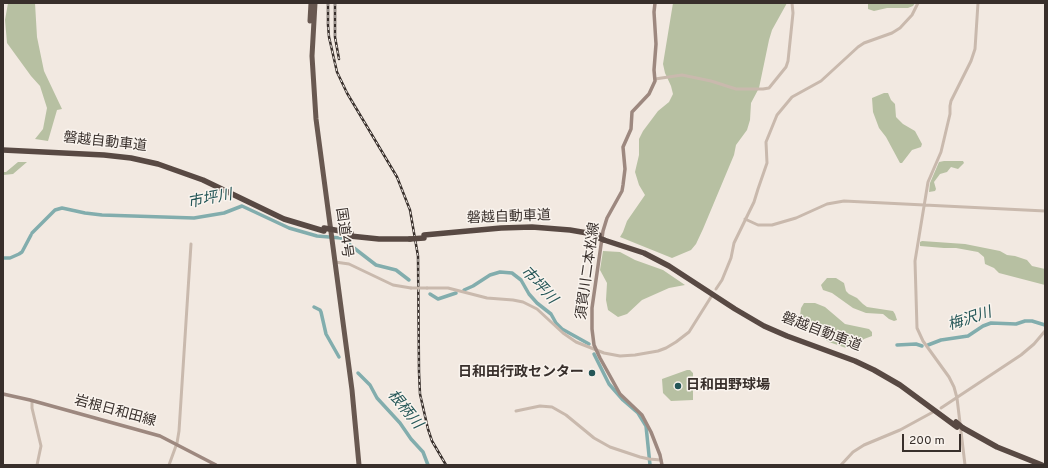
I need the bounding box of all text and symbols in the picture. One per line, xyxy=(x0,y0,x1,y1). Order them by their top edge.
street label: 磐越自動車道 xyxy=(62,130,148,156)
water label: 市坪川 xyxy=(186,187,234,213)
street label: 国道4号 xyxy=(331,207,355,259)
street label: 磐越自動車道 xyxy=(467,208,551,228)
street label: 須賀川二本松線 xyxy=(574,221,604,321)
water label: 市坪川 xyxy=(516,263,560,309)
water label: 梅沢川 xyxy=(946,304,994,336)
street label: 磐越自動車道 xyxy=(779,310,863,356)
place label: 日和田行政センター xyxy=(458,365,584,381)
marker: 日和田行政センター xyxy=(587,368,597,378)
place label: 日和田野球場 xyxy=(686,378,770,394)
marker: 日和田野球場 xyxy=(673,381,683,391)
water label: 根柄川 xyxy=(383,387,425,433)
street label: 岩根日和田線 xyxy=(72,393,158,431)
scale bar xyxy=(904,426,963,452)
text: 200 m xyxy=(909,433,945,449)

